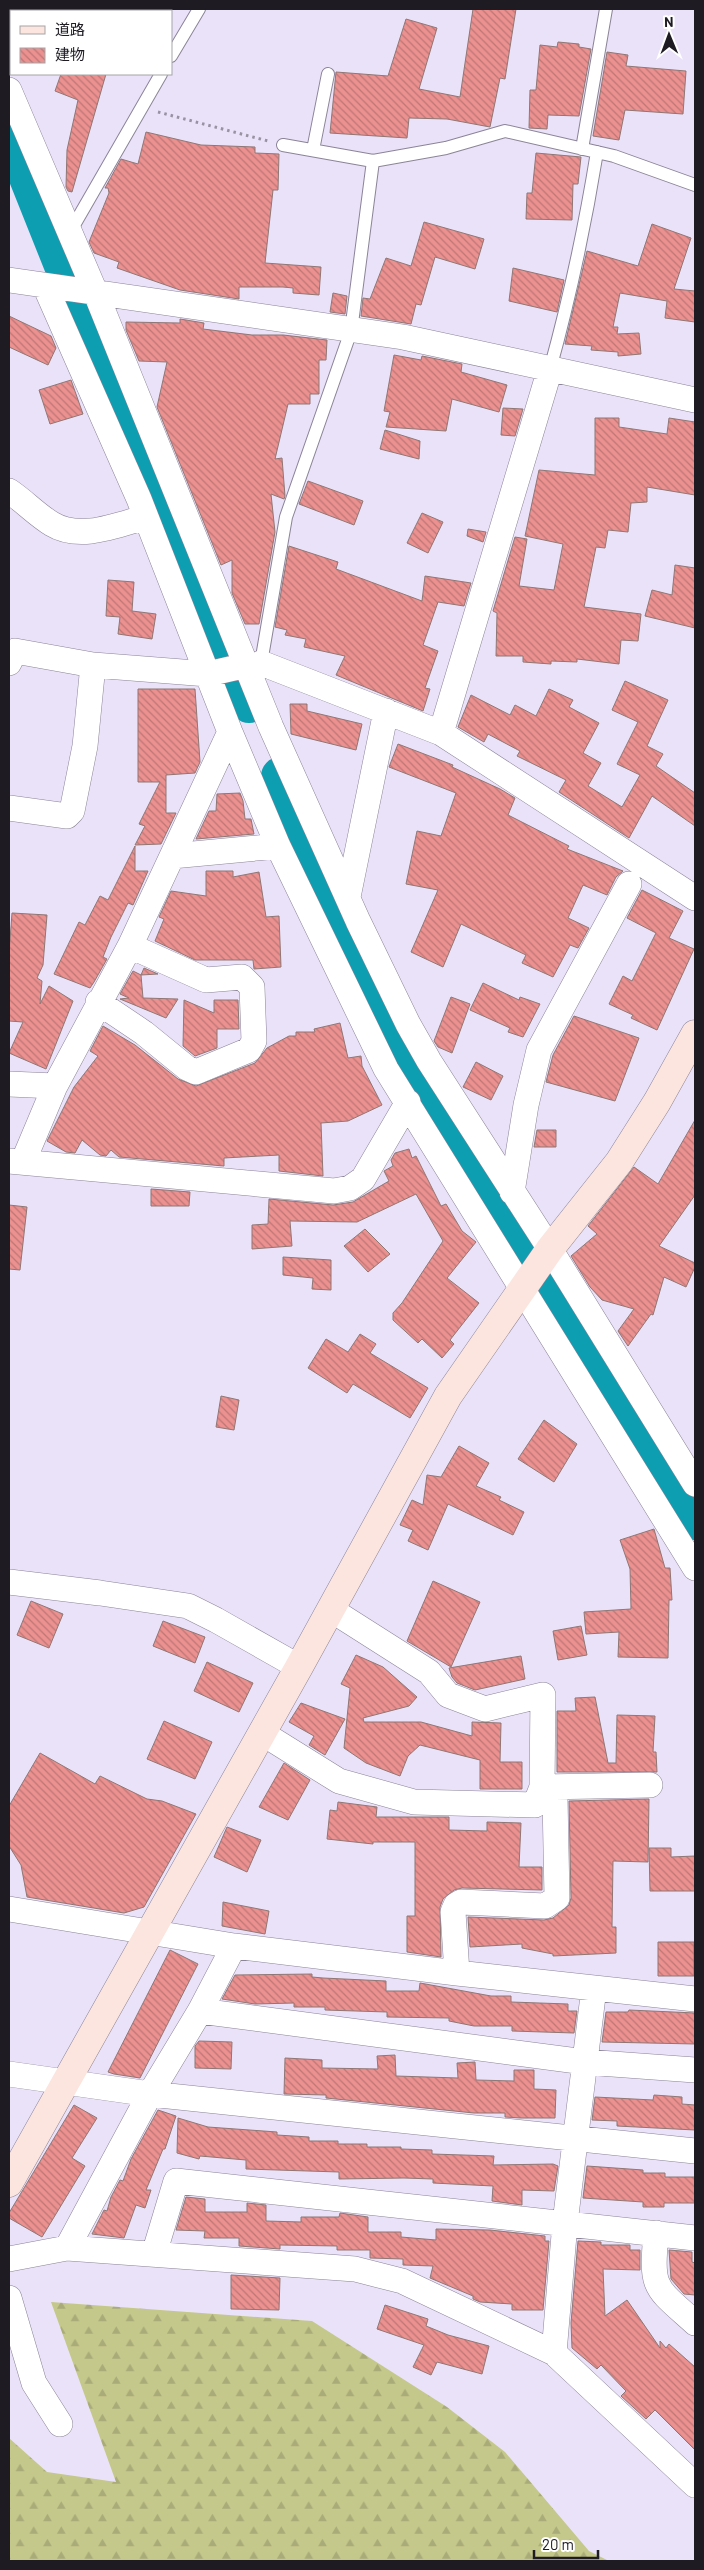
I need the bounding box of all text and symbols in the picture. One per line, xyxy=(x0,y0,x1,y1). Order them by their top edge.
legend xyxy=(10,10,172,75)
north arrow xyxy=(644,10,694,60)
text: N xyxy=(664,13,674,30)
text: 道路 xyxy=(55,20,85,38)
text: 建物 xyxy=(55,45,85,63)
scale bar xyxy=(534,2528,598,2560)
text: 20 m xyxy=(542,2535,574,2553)

